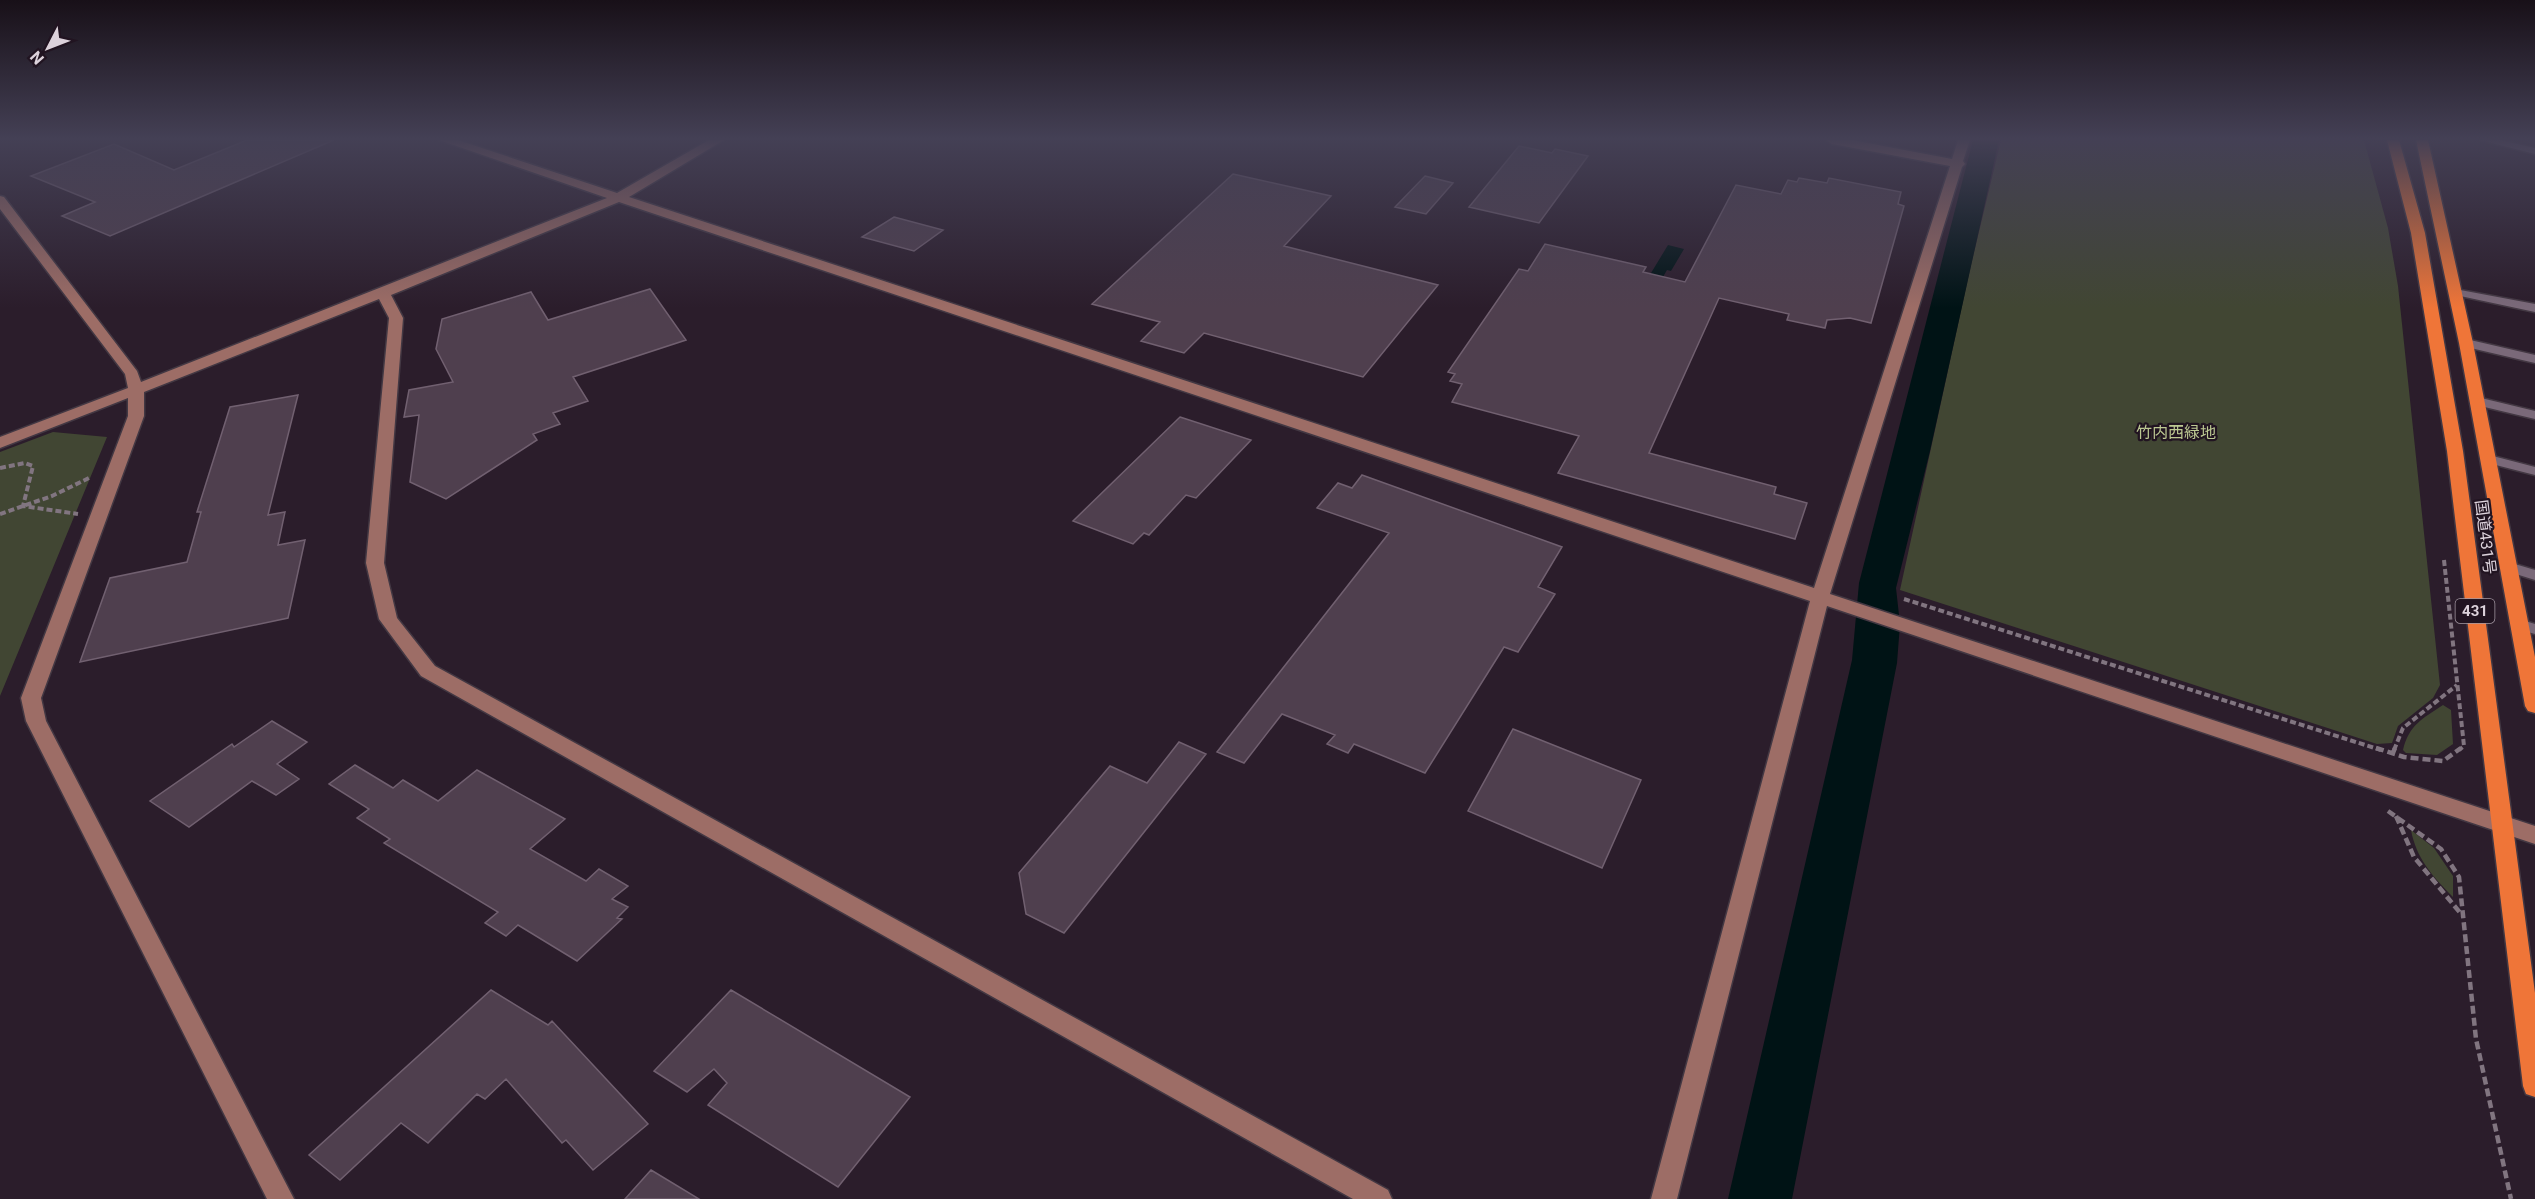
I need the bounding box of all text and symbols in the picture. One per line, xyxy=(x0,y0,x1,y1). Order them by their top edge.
north arrow xyxy=(18,18,78,78)
text: N xyxy=(26,47,48,68)
park label: 竹内西緑地 xyxy=(2136,423,2216,442)
street label: 国道431号 xyxy=(2472,499,2500,575)
road number: 431 xyxy=(2456,599,2494,623)

